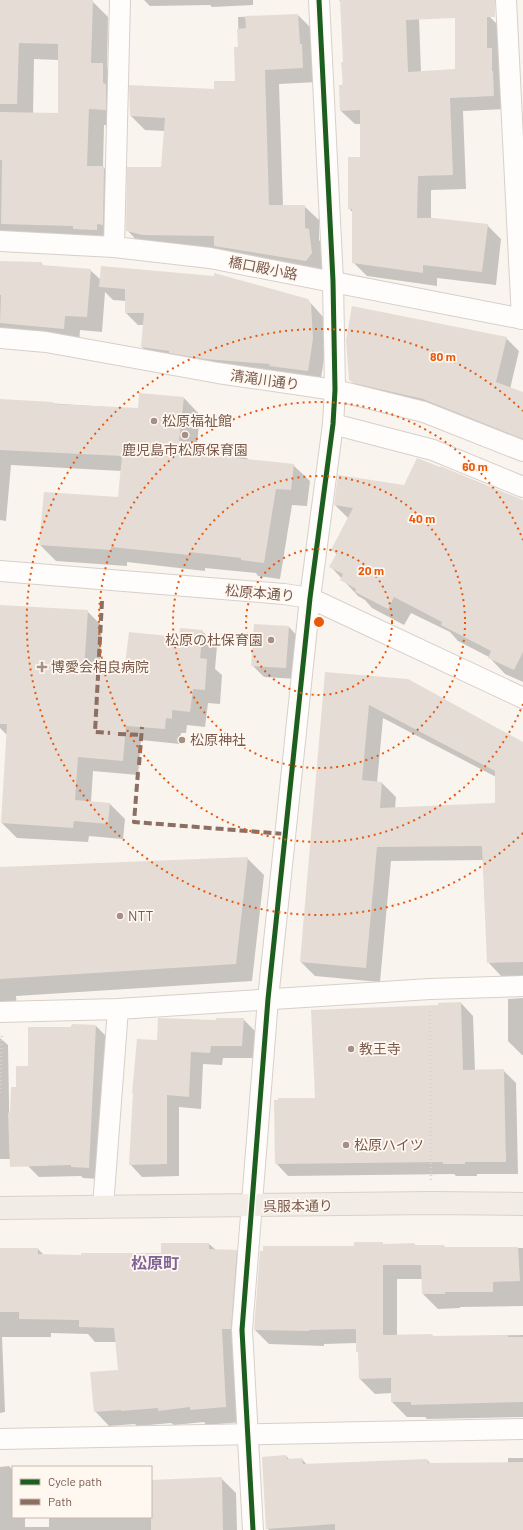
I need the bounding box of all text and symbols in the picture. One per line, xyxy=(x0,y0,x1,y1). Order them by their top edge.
street label: 橋口殿小路 xyxy=(227,252,299,283)
text: 80 m xyxy=(430,349,456,363)
street label: 清滝川通り xyxy=(229,366,301,393)
place label: 松原福祉館 xyxy=(162,412,232,429)
marker: 松原福祉館 xyxy=(149,416,159,426)
marker: 鹿児島市松原保育園 xyxy=(180,430,190,440)
place label: 鹿児島市松原保育園 xyxy=(122,441,248,458)
text: 60 m xyxy=(462,459,488,473)
text: 40 m xyxy=(409,511,435,525)
text: 20 m xyxy=(358,563,384,577)
street label: 松原本通り xyxy=(224,581,296,604)
centre of rings xyxy=(312,615,326,629)
place label: 松原の杜保育園 xyxy=(165,631,263,648)
marker: 松原の杜保育園 xyxy=(266,635,276,645)
place label: 博愛会相良病院 xyxy=(51,658,149,675)
marker: 博愛会相良病院 xyxy=(36,661,48,673)
place label: 松原神社 xyxy=(190,731,246,748)
marker: 松原神社 xyxy=(177,735,187,745)
place label: NTT xyxy=(128,907,153,924)
marker: NTT xyxy=(115,911,125,921)
place label: 教王寺 xyxy=(359,1040,401,1057)
marker: 教王寺 xyxy=(346,1044,356,1054)
place label: 松原ハイツ xyxy=(354,1136,424,1153)
marker: 松原ハイツ xyxy=(341,1140,351,1150)
street label: 呉服本通り xyxy=(263,1196,333,1215)
district label: 松原町 xyxy=(131,1253,179,1272)
legend xyxy=(12,1466,152,1518)
text: Cycle path xyxy=(48,1474,102,1488)
text: Path xyxy=(48,1494,72,1508)

